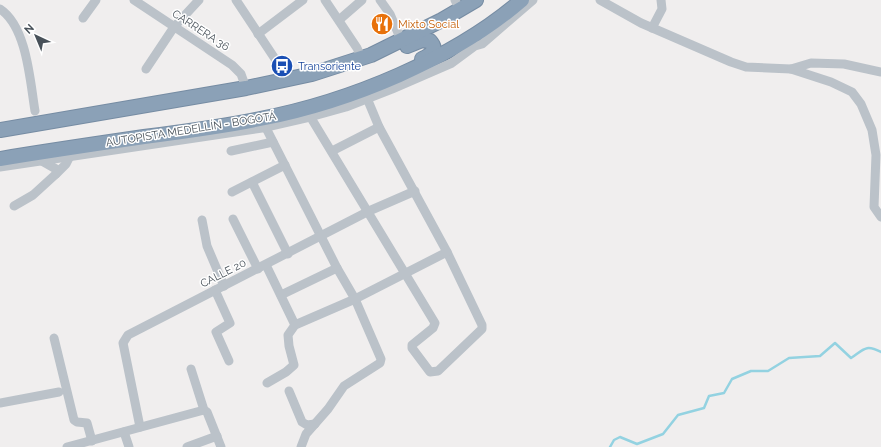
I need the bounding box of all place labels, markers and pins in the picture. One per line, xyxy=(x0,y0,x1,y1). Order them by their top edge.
restaurant icon: Mixto Social xyxy=(369,11,395,37)
place label: Mixto Social xyxy=(398,18,459,31)
bus stop icon: Transoriente xyxy=(269,53,295,79)
place label: Transoriente xyxy=(298,60,361,73)

